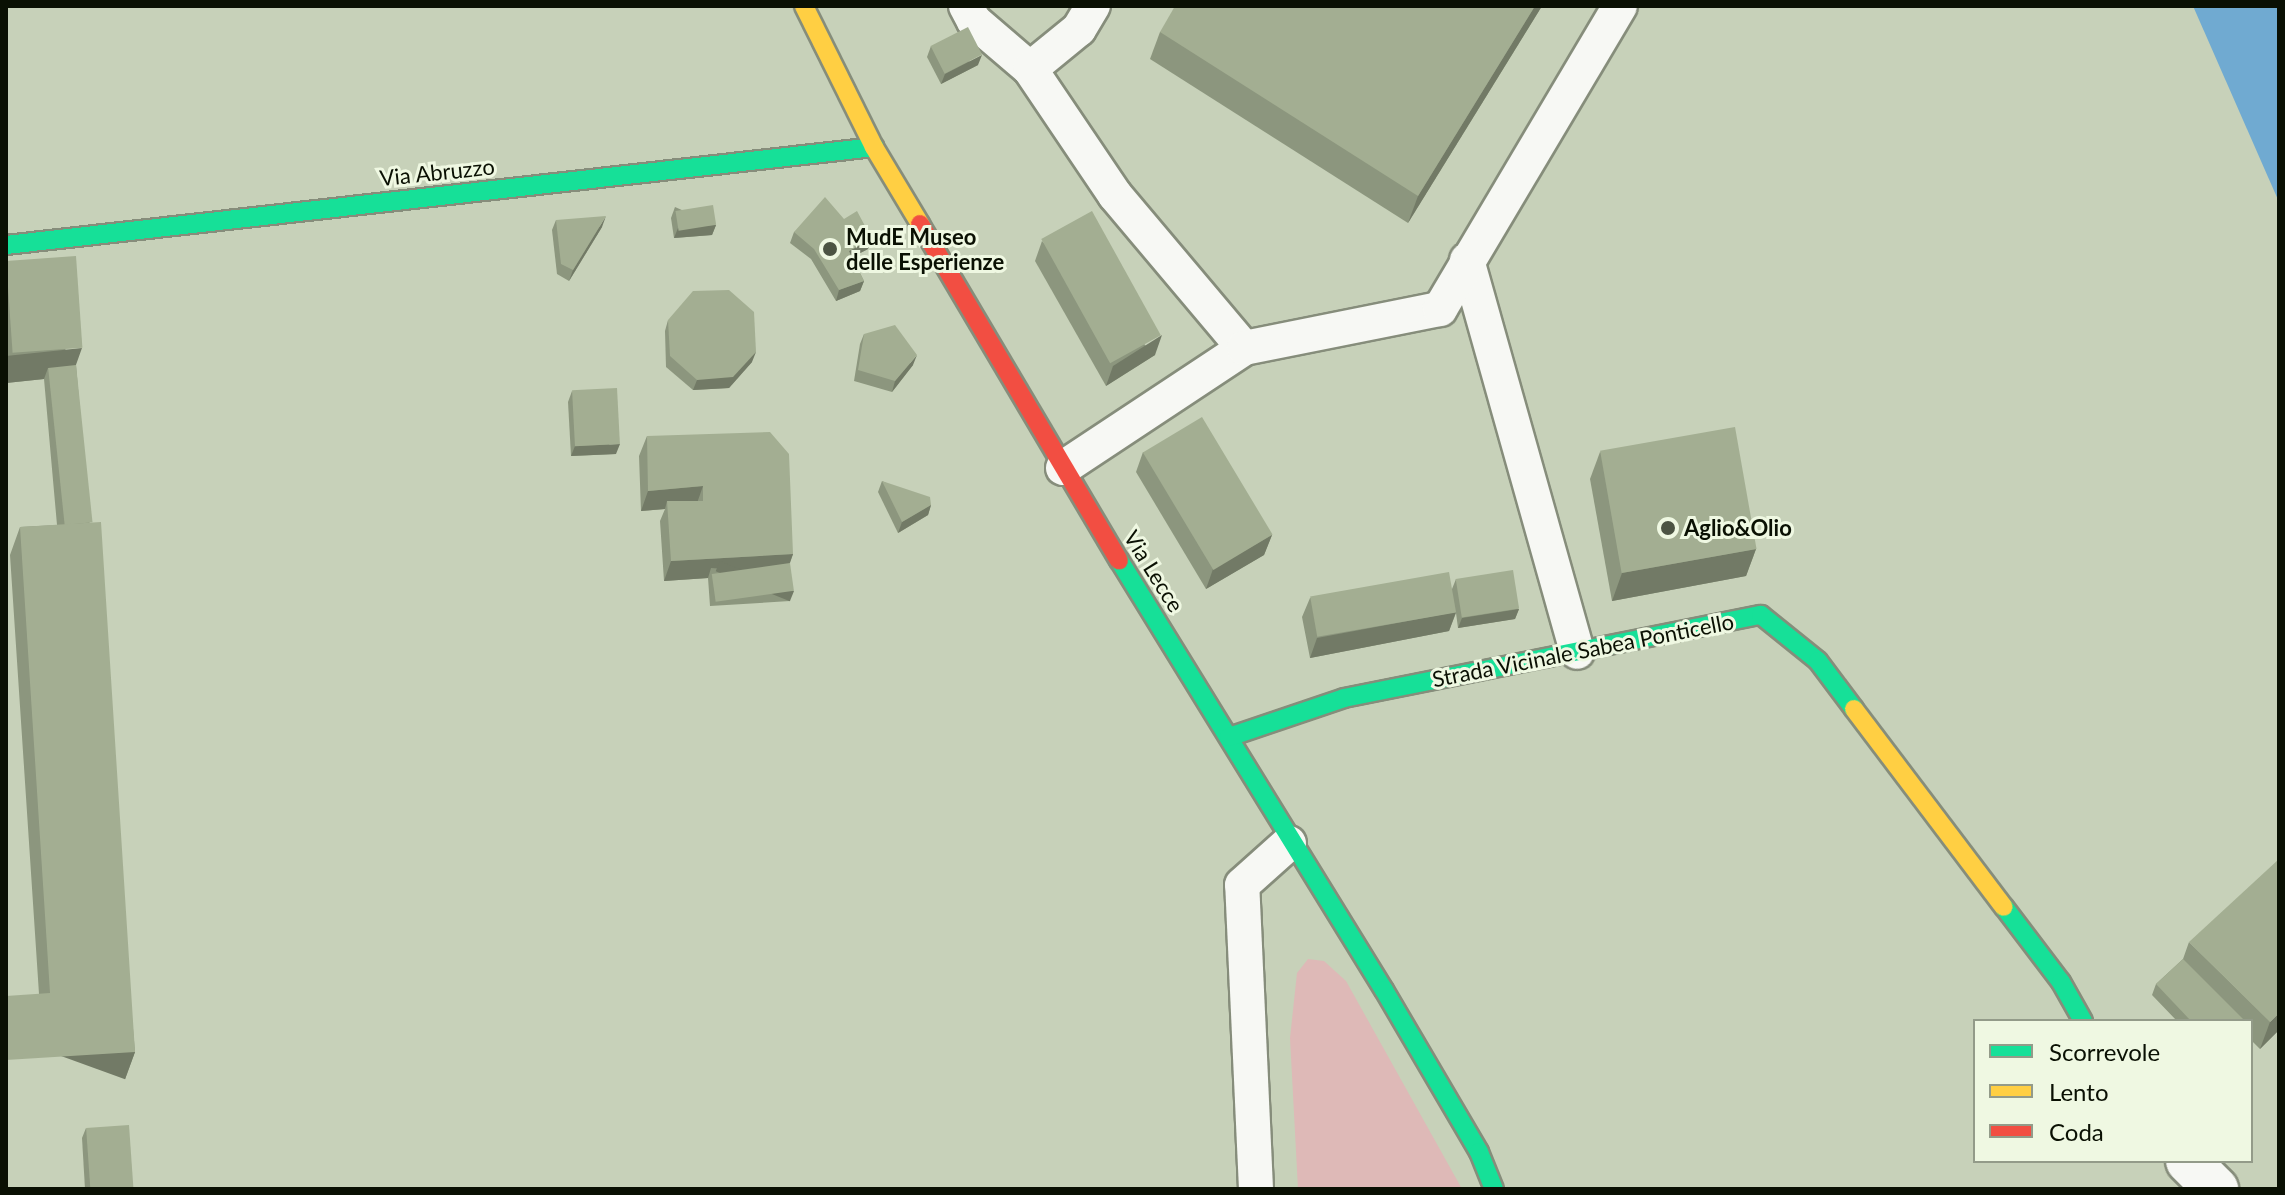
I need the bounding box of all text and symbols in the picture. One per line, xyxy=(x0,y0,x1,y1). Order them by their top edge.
street label: Via Abruzzo xyxy=(378,153,496,191)
place label: MudE Museo delle Esperienze xyxy=(846,223,1004,274)
marker: MudE Museo delle Esperienze xyxy=(821,240,839,258)
place label: Aglio&Olio xyxy=(1684,515,1792,541)
marker: Aglio&Olio xyxy=(1659,519,1677,537)
street label: Via Lecce xyxy=(1119,525,1189,617)
street label: Strada Vicinale Sabea Ponticello xyxy=(1430,608,1736,692)
legend xyxy=(1973,1019,2253,1163)
text: Scorrevole xyxy=(2049,1037,2160,1066)
text: Lento xyxy=(2049,1077,2109,1106)
text: Coda xyxy=(2049,1117,2104,1146)

